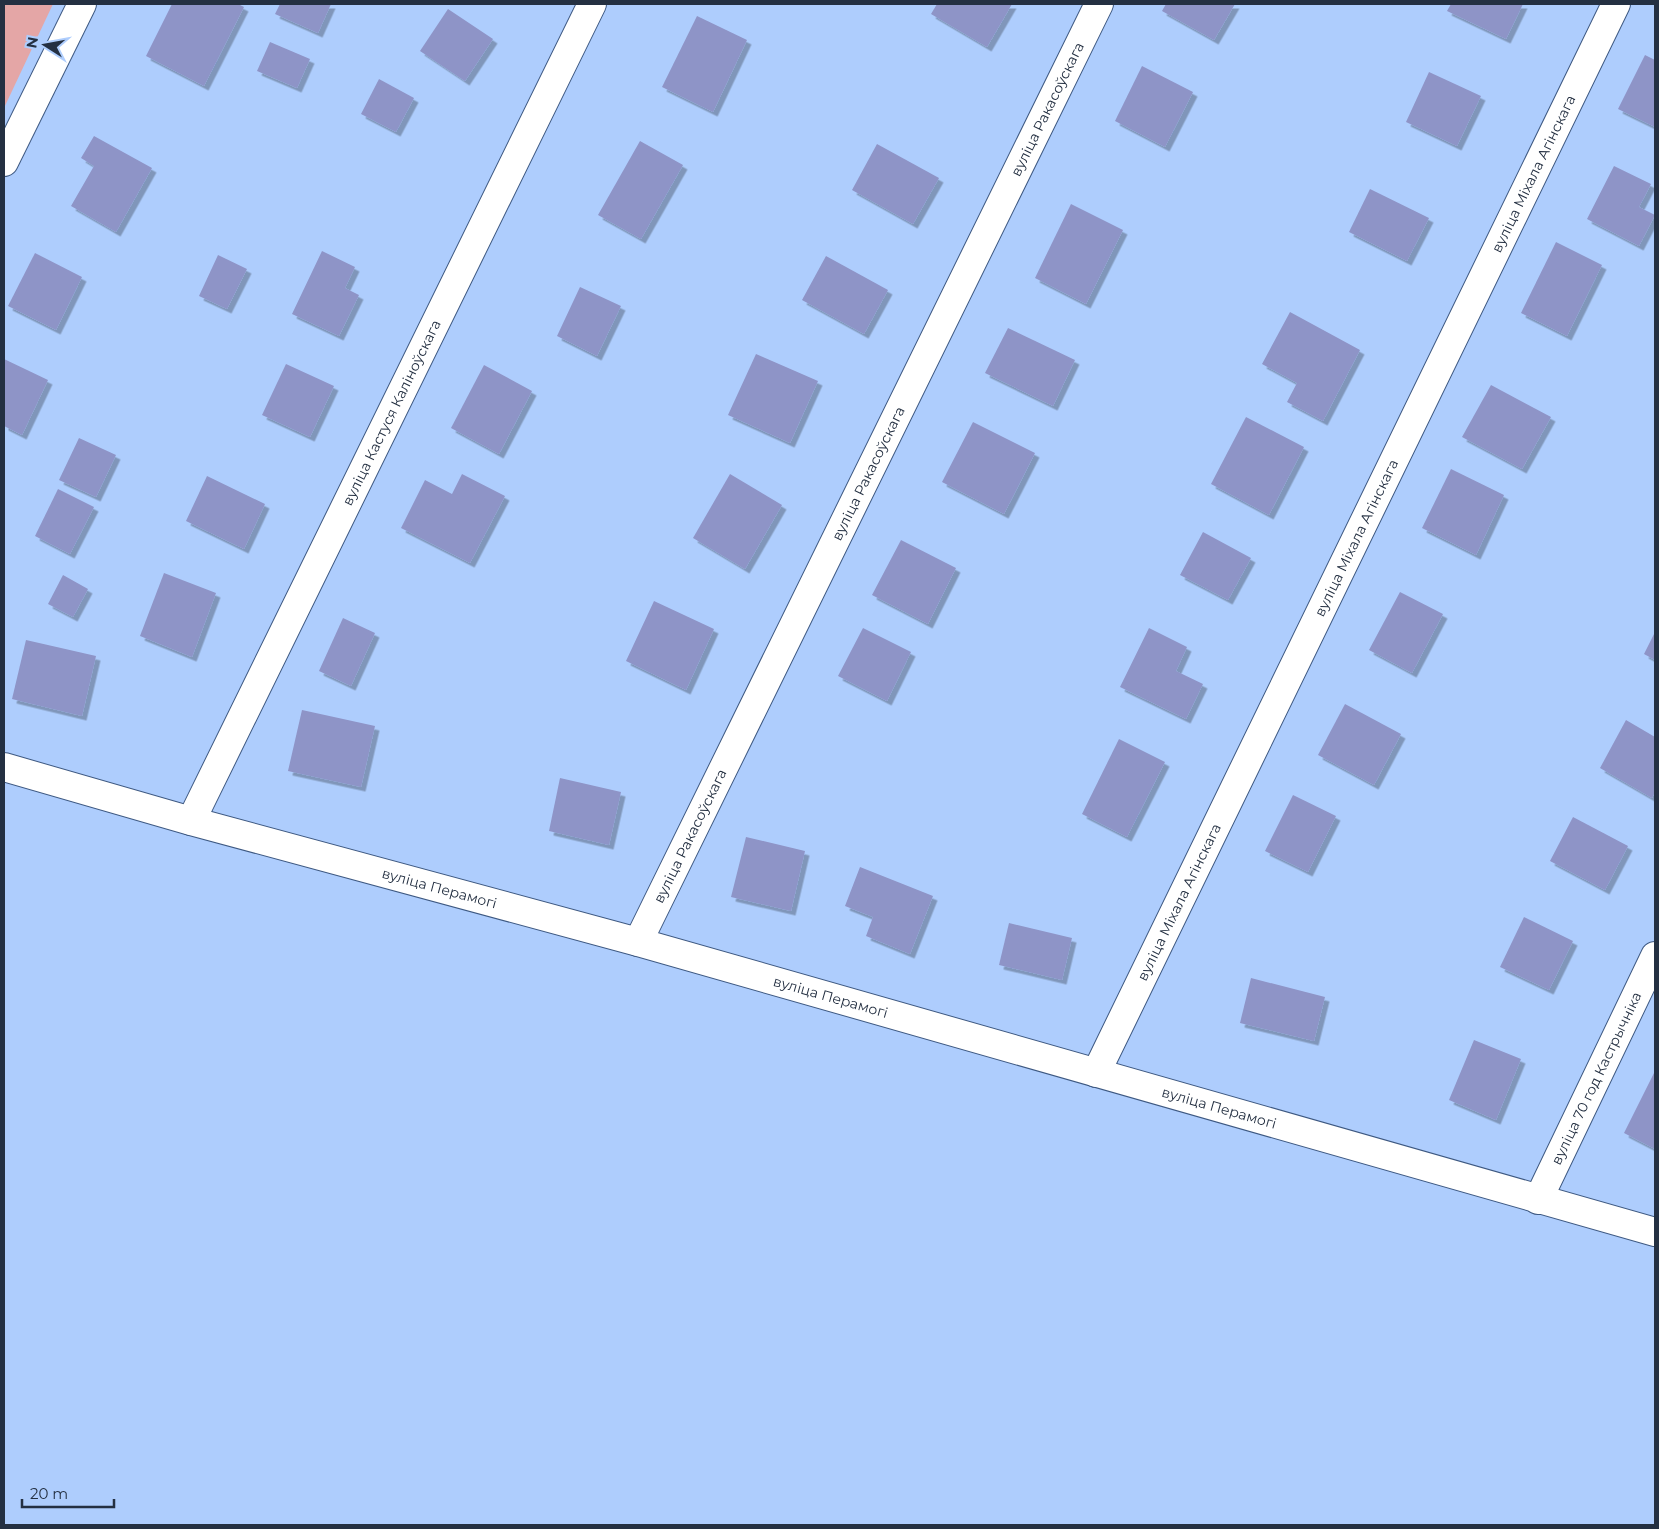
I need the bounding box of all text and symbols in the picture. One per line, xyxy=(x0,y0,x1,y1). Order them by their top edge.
north arrow xyxy=(20,20,70,70)
text: N xyxy=(22,35,42,50)
street label: вуліца Ракасоўскага xyxy=(1007,39,1088,179)
street label: вуліца Міхала Агінскага xyxy=(1488,92,1579,255)
street label: вуліца Кастуся Каліноўскага xyxy=(338,317,445,508)
street label: вуліца Ракасоўскага xyxy=(828,404,909,544)
street label: вуліца Міхала Агінскага xyxy=(1310,456,1402,620)
street label: вуліца Ракасоўскага xyxy=(650,766,731,906)
street label: вуліца Міхала Агінскага xyxy=(1133,821,1225,984)
street label: вуліца Перамогі xyxy=(380,864,499,912)
street label: вуліца Перамогі xyxy=(771,972,890,1022)
street label: вуліца 70 год Кастрычніка xyxy=(1547,989,1645,1168)
street label: вуліца Перамогі xyxy=(1160,1083,1279,1133)
scale bar xyxy=(22,1476,115,1508)
text: 20 m xyxy=(30,1484,68,1503)

